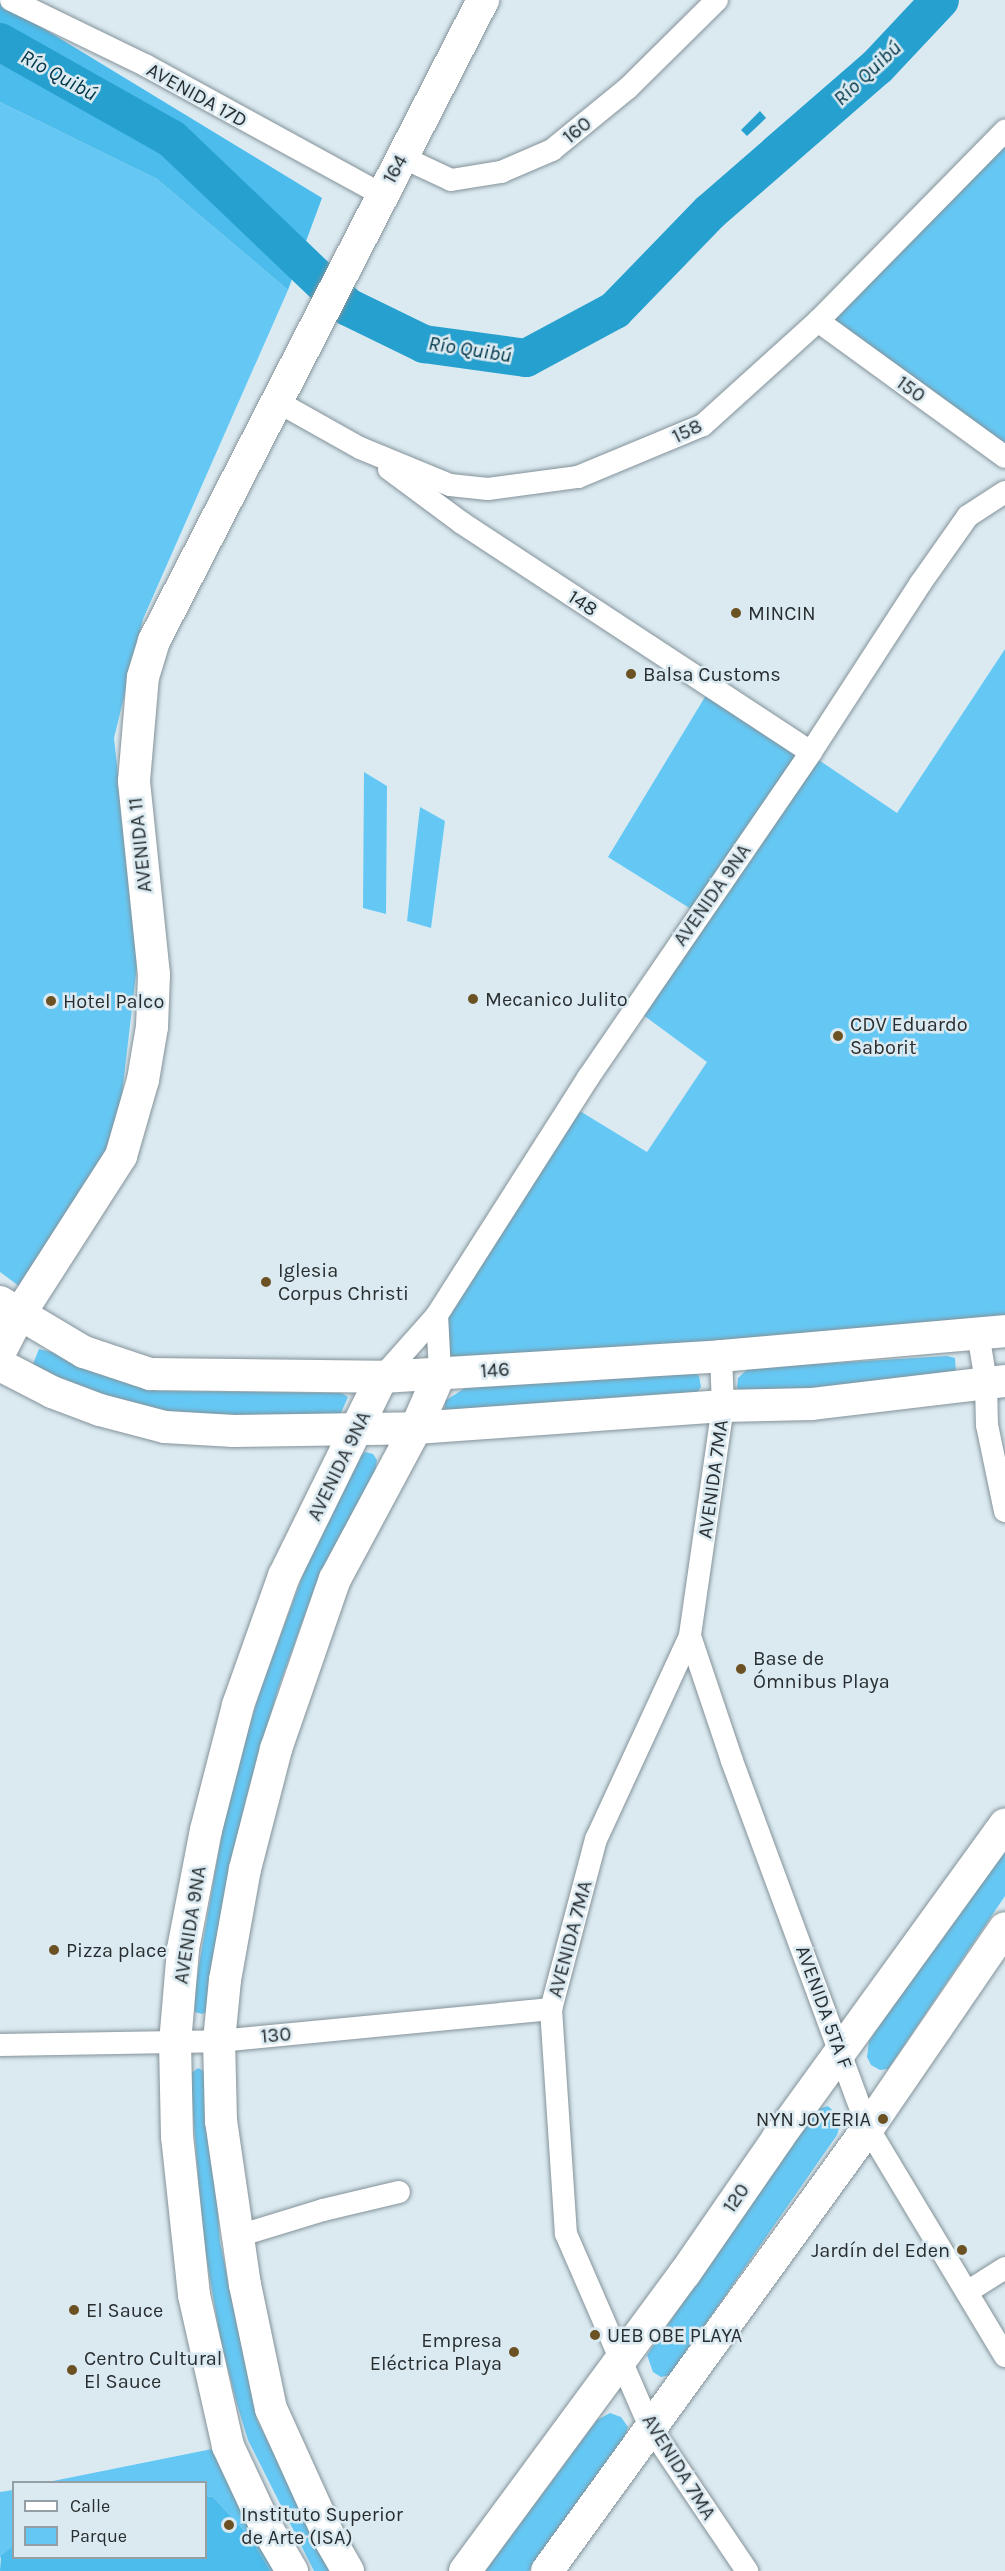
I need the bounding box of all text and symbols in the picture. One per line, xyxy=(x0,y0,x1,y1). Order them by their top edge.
water label: Río Quibú xyxy=(828,35,906,111)
water label: Río Quibú xyxy=(16,44,102,106)
street label: AVENIDA 17D xyxy=(142,58,252,132)
street label: 160 xyxy=(558,111,596,149)
street label: 164 xyxy=(377,150,413,188)
water label: Río Quibú xyxy=(427,330,513,368)
street label: 150 xyxy=(892,371,930,407)
street label: 158 xyxy=(668,414,706,448)
street label: 148 xyxy=(564,585,602,621)
place label: MINCIN xyxy=(748,601,816,625)
marker: MINCIN xyxy=(729,606,743,620)
place label: Balsa Customs xyxy=(643,662,781,686)
marker: Balsa Customs xyxy=(624,667,638,681)
street label: AVENIDA 11 xyxy=(123,796,157,894)
street label: AVENIDA 9NA xyxy=(668,839,756,951)
place label: Mecanico Julito xyxy=(485,987,628,1011)
place label: Hotel Palco xyxy=(63,989,164,1013)
marker: Mecanico Julito xyxy=(466,992,480,1006)
marker: Hotel Palco xyxy=(44,994,58,1008)
place label: CDV Eduardo Saborit xyxy=(850,1012,968,1059)
marker: CDV Eduardo Saborit xyxy=(831,1029,845,1043)
place label: Iglesia Corpus Christi xyxy=(278,1258,409,1305)
marker: Iglesia Corpus Christi xyxy=(259,1275,273,1289)
street label: 146 xyxy=(480,1357,510,1383)
street label: AVENIDA 9NA xyxy=(302,1407,376,1525)
street label: AVENIDA 7MA xyxy=(693,1418,733,1540)
place label: Base de Ómnibus Playa xyxy=(753,1646,890,1693)
marker: Base de Ómnibus Playa xyxy=(734,1662,748,1676)
street label: AVENIDA 9NA xyxy=(169,1864,211,1986)
street label: AVENIDA 7MA xyxy=(543,1878,597,2000)
place label: Pizza place xyxy=(66,1938,167,1962)
street label: AVENIDA 5TA F xyxy=(791,1942,857,2072)
marker: Pizza place xyxy=(47,1943,61,1957)
street label: 130 xyxy=(260,2022,292,2048)
place label: NYN JOYERIA xyxy=(756,2107,871,2131)
marker: NYN JOYERIA xyxy=(876,2112,890,2126)
street label: 120 xyxy=(718,2179,754,2217)
place label: Jardín del Eden xyxy=(811,2238,950,2262)
marker: Jardín del Eden xyxy=(955,2243,969,2257)
place label: El Sauce xyxy=(86,2298,163,2322)
marker: El Sauce xyxy=(67,2303,81,2317)
place label: UEB OBE PLAYA xyxy=(607,2323,742,2347)
place label: Empresa Eléctrica Playa xyxy=(370,2328,502,2375)
marker: UEB OBE PLAYA xyxy=(588,2328,602,2342)
marker: Empresa Eléctrica Playa xyxy=(507,2345,521,2359)
place label: Centro Cultural El Sauce xyxy=(84,2346,222,2393)
marker: Centro Cultural El Sauce xyxy=(65,2363,79,2377)
street label: AVENIDA 7MA xyxy=(637,2410,721,2524)
legend xyxy=(12,2481,207,2559)
text: Calle xyxy=(70,2495,110,2517)
place label: Instituto Superior de Arte (ISA) xyxy=(241,2502,403,2549)
marker: Instituto Superior de Arte (ISA) xyxy=(222,2518,236,2532)
text: Parque xyxy=(70,2525,127,2547)

